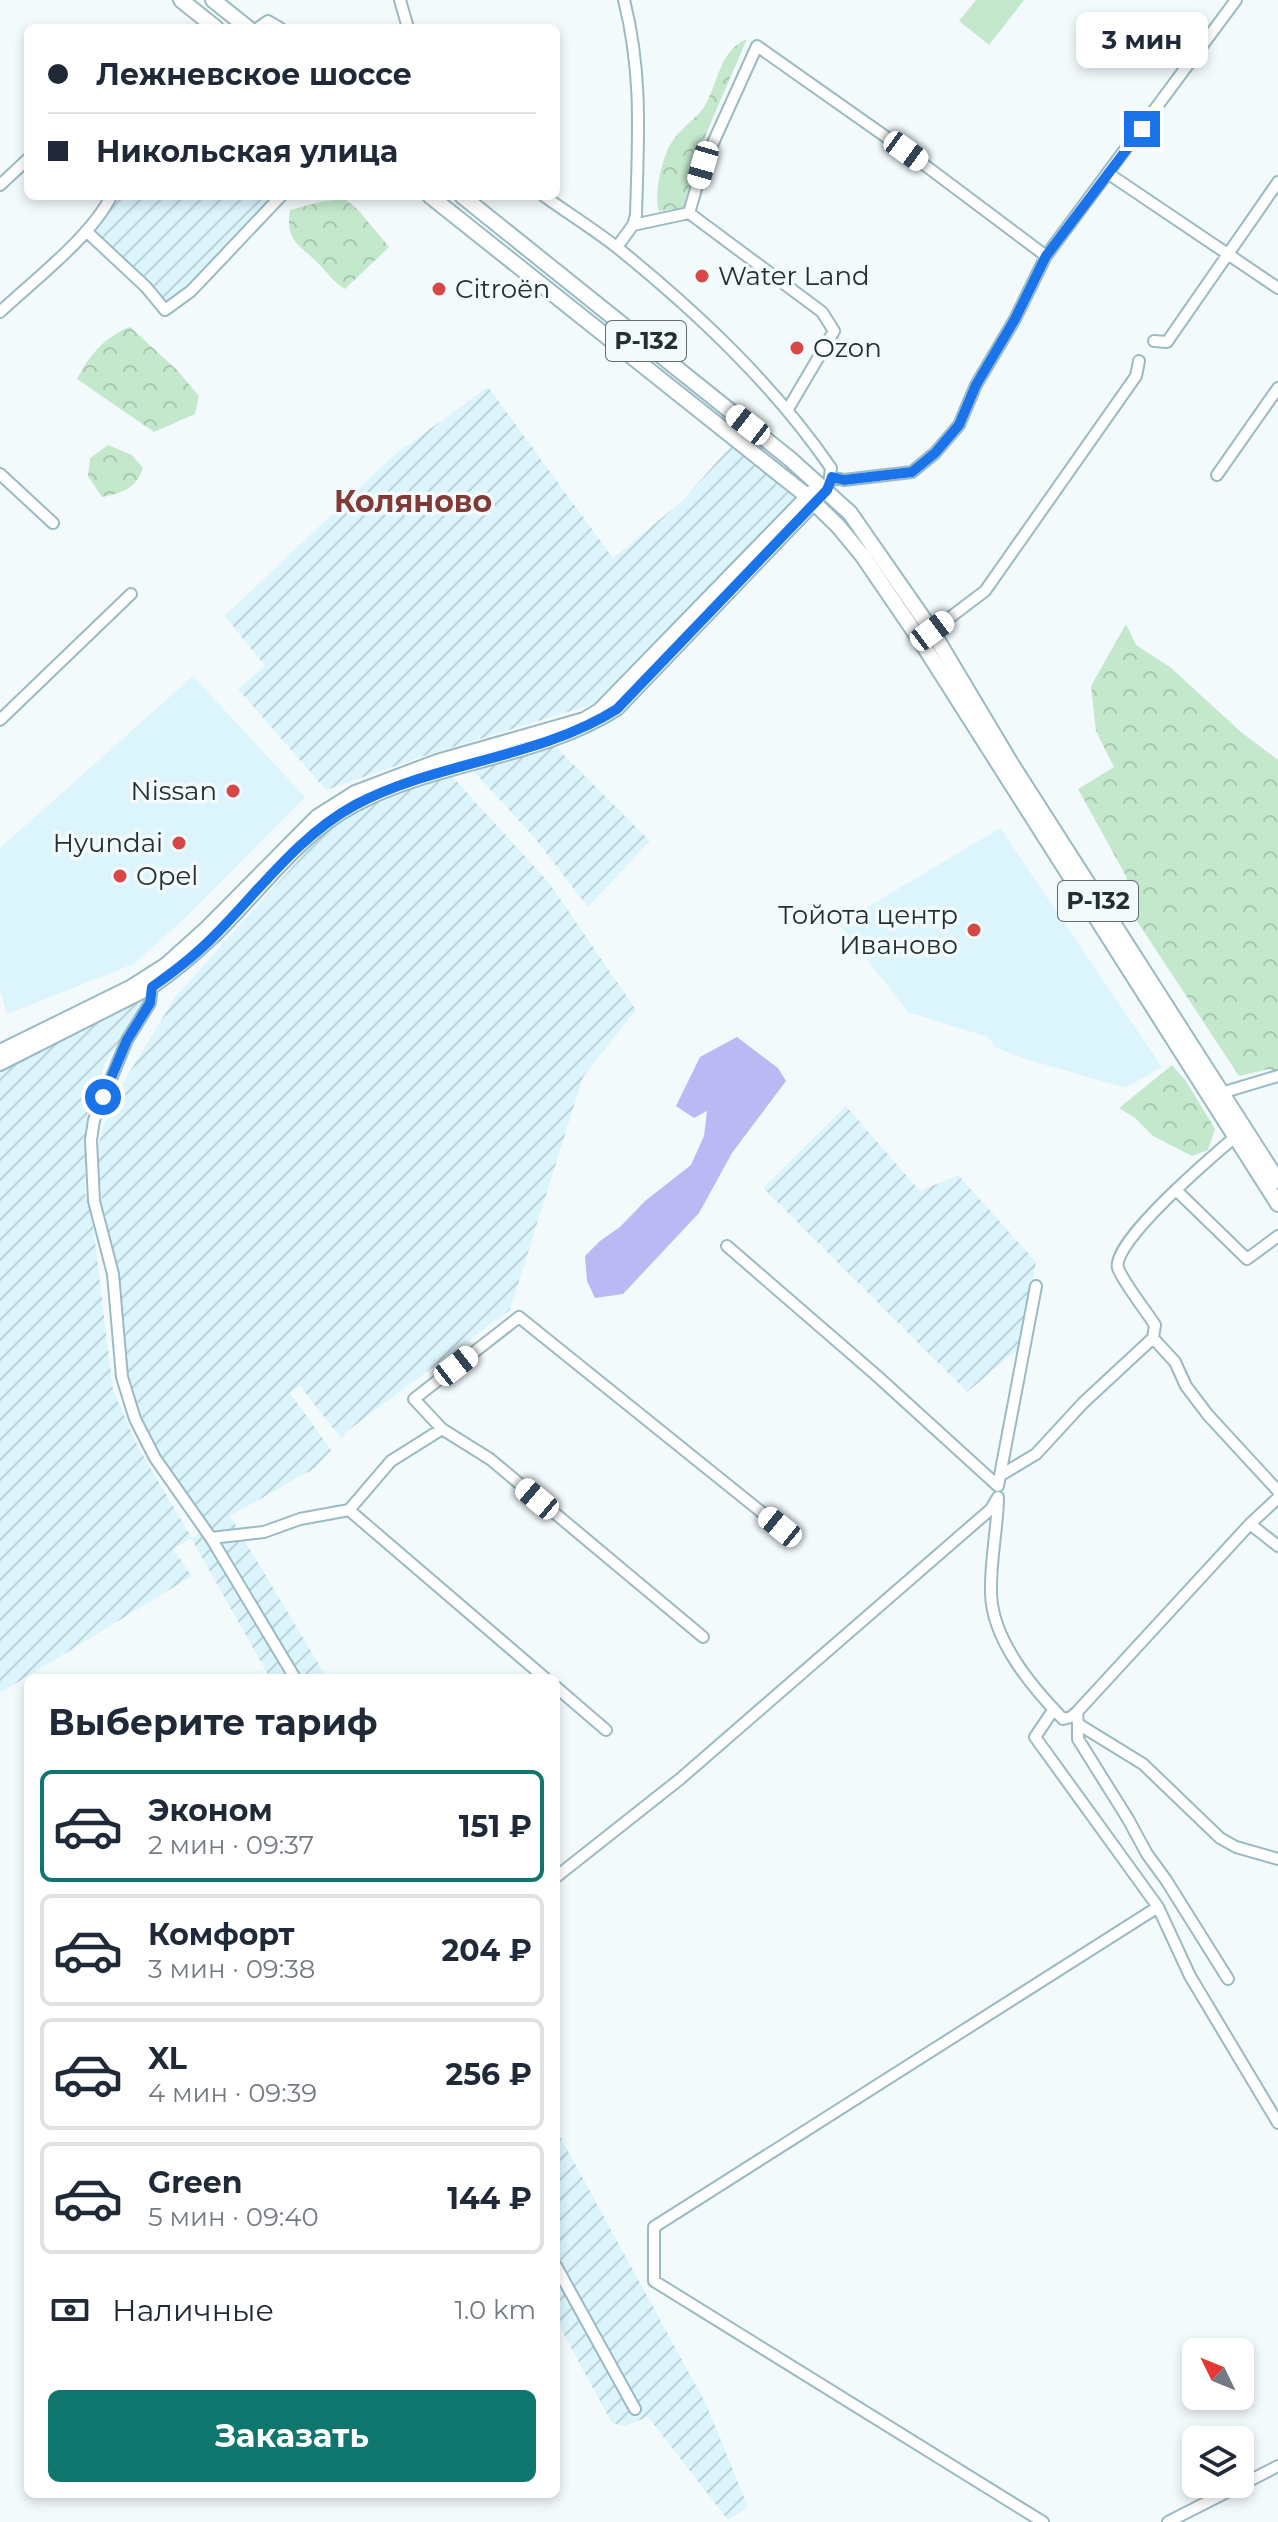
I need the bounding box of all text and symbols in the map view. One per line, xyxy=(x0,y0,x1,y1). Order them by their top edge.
callout: 3 мин xyxy=(1076,13,1208,69)
text: 3 мин xyxy=(1102,24,1182,56)
text: Лежневское шоссе xyxy=(96,56,412,93)
route end xyxy=(1124,111,1160,147)
car xyxy=(880,127,932,175)
text: Никольская улица xyxy=(96,133,398,170)
car xyxy=(685,139,721,191)
place label: Water Land xyxy=(718,260,870,292)
marker: Water Land xyxy=(693,267,711,285)
place label: Citroën xyxy=(455,273,550,305)
marker: Citroën xyxy=(430,280,448,298)
road number: Р-132 xyxy=(606,321,686,361)
place label: Ozon xyxy=(813,332,882,364)
marker: Ozon xyxy=(788,339,806,357)
car xyxy=(722,401,774,449)
district label: Коляново xyxy=(334,483,492,520)
car xyxy=(906,607,958,655)
place label: Nissan xyxy=(131,775,217,807)
marker: Nissan xyxy=(224,782,242,800)
place label: Hyundai xyxy=(53,827,163,859)
marker: Hyundai xyxy=(170,834,188,852)
place label: Opel xyxy=(136,860,198,892)
marker: Opel xyxy=(111,867,129,885)
road number: Р-132 xyxy=(1058,881,1138,921)
place label: Тойота центр Иваново xyxy=(778,899,958,961)
marker: Тойота центр Иваново xyxy=(965,921,983,939)
route start xyxy=(85,1079,121,1115)
car xyxy=(430,1342,482,1390)
car xyxy=(511,1474,563,1524)
car xyxy=(754,1503,806,1551)
text: Выберите тариф xyxy=(48,1700,378,1744)
icon: car xyxy=(52,1790,124,1862)
text: Эконом xyxy=(148,1792,273,1829)
text: 151 ₽ xyxy=(459,1808,532,1845)
text: 2 мин · 09:37 xyxy=(148,1829,314,1861)
icon: car xyxy=(52,1914,124,1986)
text: Комфорт xyxy=(148,1916,295,1953)
text: 204 ₽ xyxy=(441,1932,532,1969)
text: 3 мин · 09:38 xyxy=(148,1953,315,1985)
icon: car xyxy=(52,2038,124,2110)
text: XL xyxy=(148,2040,187,2077)
text: 256 ₽ xyxy=(446,2056,532,2093)
text: 4 мин · 09:39 xyxy=(148,2077,317,2109)
icon: car xyxy=(52,2162,124,2234)
text: Green xyxy=(148,2164,242,2201)
text: 144 ₽ xyxy=(447,2180,532,2217)
text: 5 мин · 09:40 xyxy=(148,2201,319,2233)
icon: cash xyxy=(48,2288,92,2332)
text: Наличные xyxy=(112,2292,274,2329)
text: 1.0 km xyxy=(454,2294,536,2326)
north arrow xyxy=(1182,2338,1254,2410)
map controls xyxy=(1182,2338,1254,2498)
button: Заказать xyxy=(48,2390,536,2482)
button: layers xyxy=(1182,2426,1254,2498)

